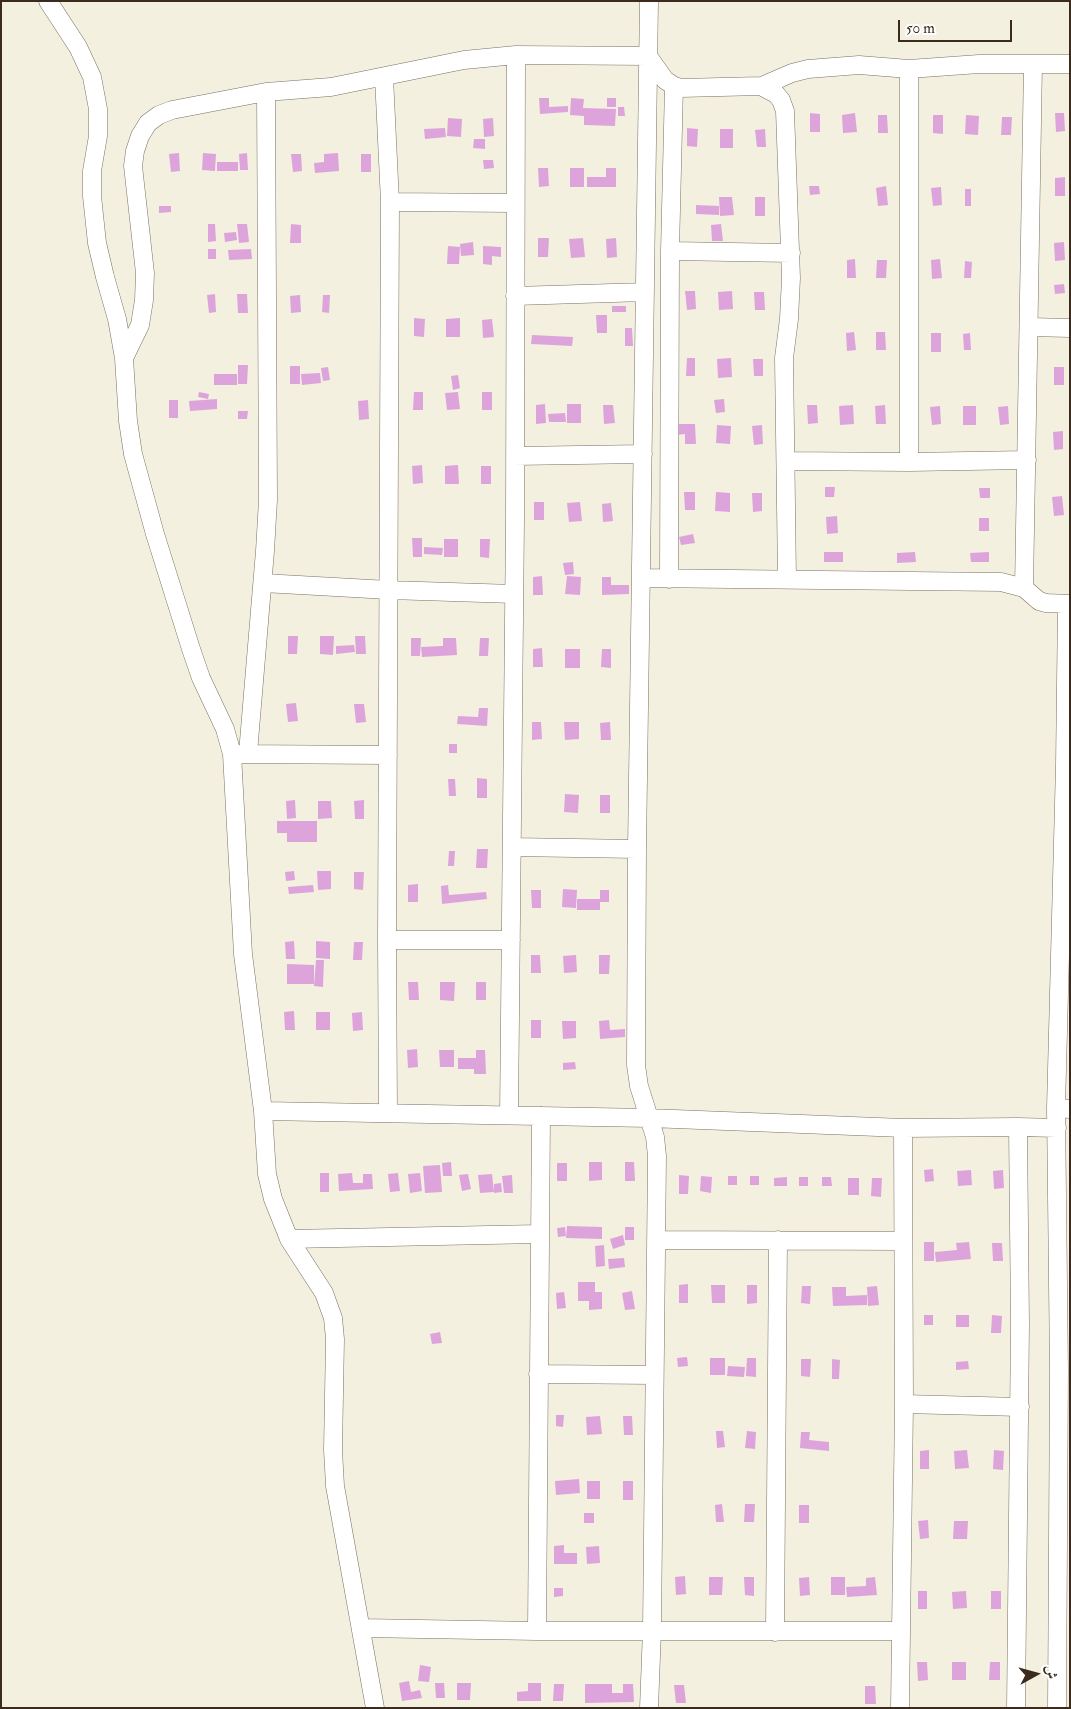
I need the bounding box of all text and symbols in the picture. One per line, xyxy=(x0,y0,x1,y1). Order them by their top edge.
scale bar xyxy=(901,10,1015,42)
text: 50 m xyxy=(906,19,935,38)
north arrow xyxy=(1011,1649,1061,1699)
text: ش xyxy=(1042,1664,1061,1680)

